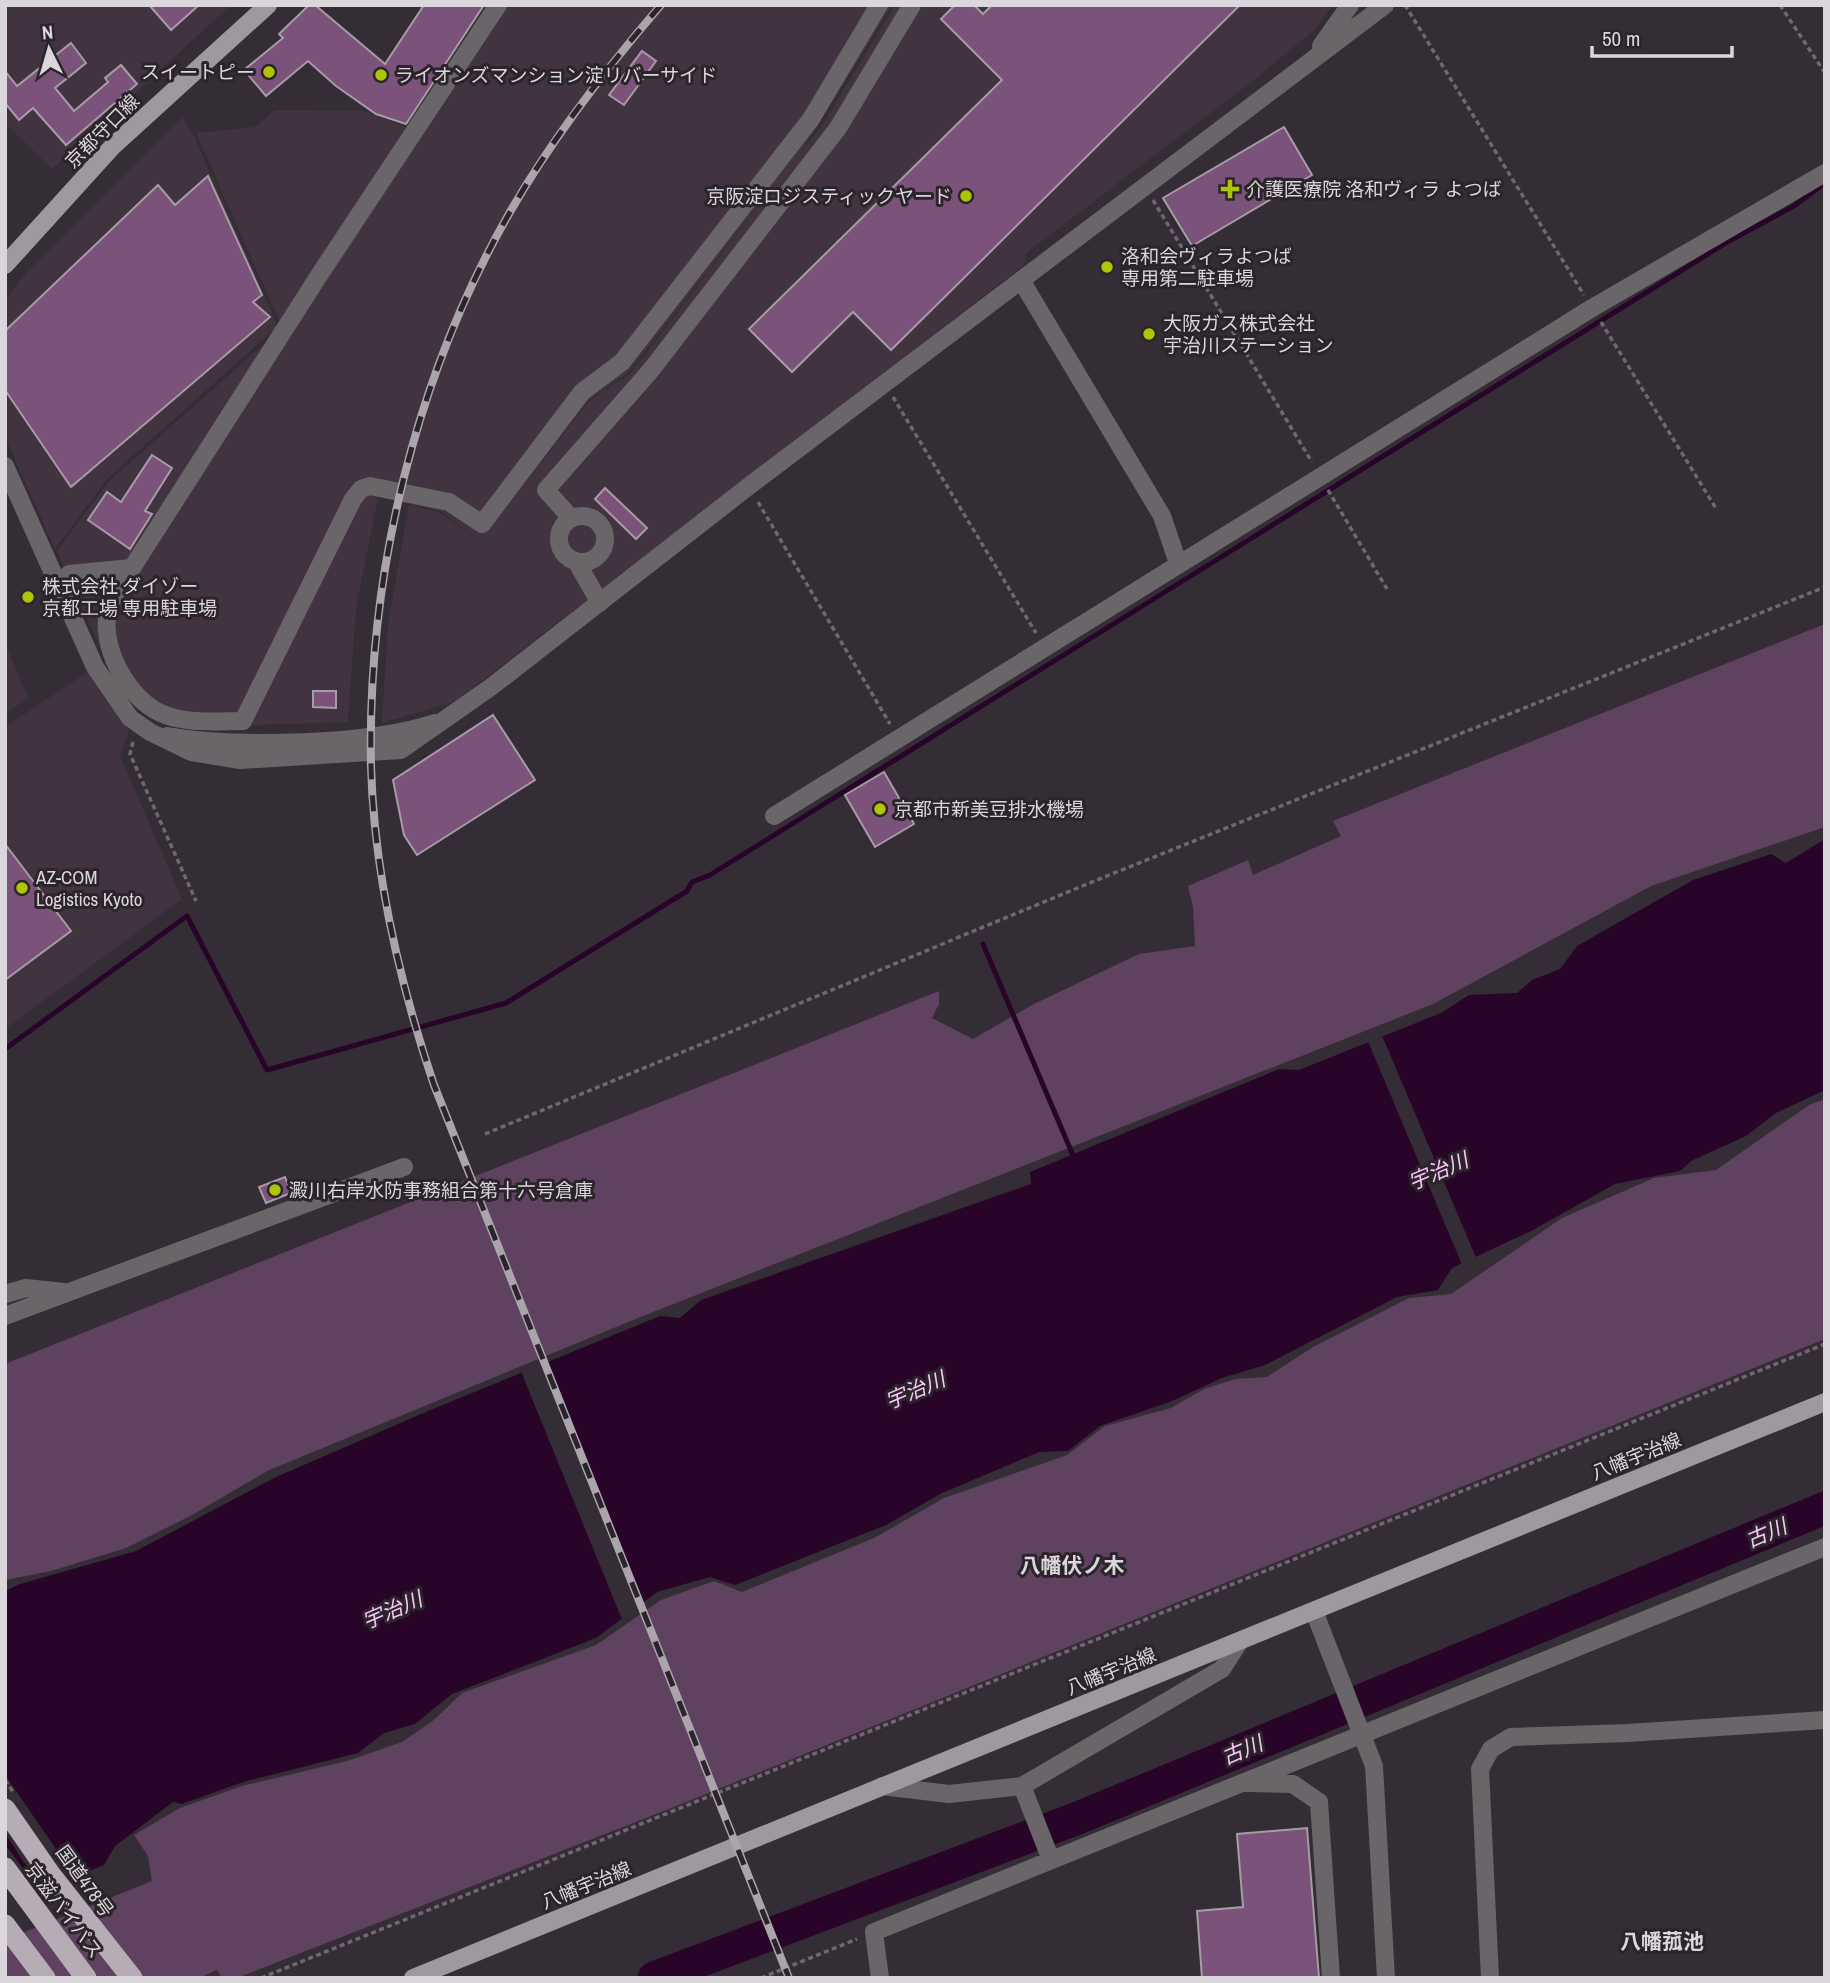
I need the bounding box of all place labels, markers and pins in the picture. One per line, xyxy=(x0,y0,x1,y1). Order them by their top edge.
place label: スイートピー xyxy=(141,59,255,85)
place label: ライオンズマンション淀リバーサイド xyxy=(395,62,717,88)
marker: スイートピー xyxy=(261,64,277,80)
marker: ライオンズマンション淀リバーサイド xyxy=(373,67,389,83)
place label: 介護医療院 洛和ヴィラ よつば xyxy=(1246,176,1502,202)
marker: 介護医療院 洛和ヴィラ よつば xyxy=(1220,179,1240,199)
place label: 京阪淀ロジスティックヤード xyxy=(706,183,952,209)
marker: 京阪淀ロジスティックヤード xyxy=(958,188,974,204)
place label: 洛和会ヴィラよつば 専用第二駐車場 xyxy=(1121,243,1292,291)
marker: 洛和会ヴィラよつば 専用第二駐車場 xyxy=(1099,259,1115,275)
place label: 大阪ガス株式会社 宇治川ステーション xyxy=(1163,310,1334,358)
marker: 大阪ガス株式会社 宇治川ステーション xyxy=(1141,326,1157,342)
place label: 株式会社 ダイゾー 京都工場 専用駐車場 xyxy=(42,573,217,621)
marker: 株式会社 ダイゾー 京都工場 専用駐車場 xyxy=(20,589,36,605)
place label: 京都市新美豆排水機場 xyxy=(894,796,1084,822)
marker: 京都市新美豆排水機場 xyxy=(872,801,888,817)
place label: AZ-COM Logistics Kyoto xyxy=(35,864,143,912)
marker: AZ-COM Logistics Kyoto xyxy=(14,880,30,896)
place label: 澱川右岸水防事務組合第十六号倉庫 xyxy=(289,1177,593,1203)
marker: 澱川右岸水防事務組合第十六号倉庫 xyxy=(267,1182,283,1198)

